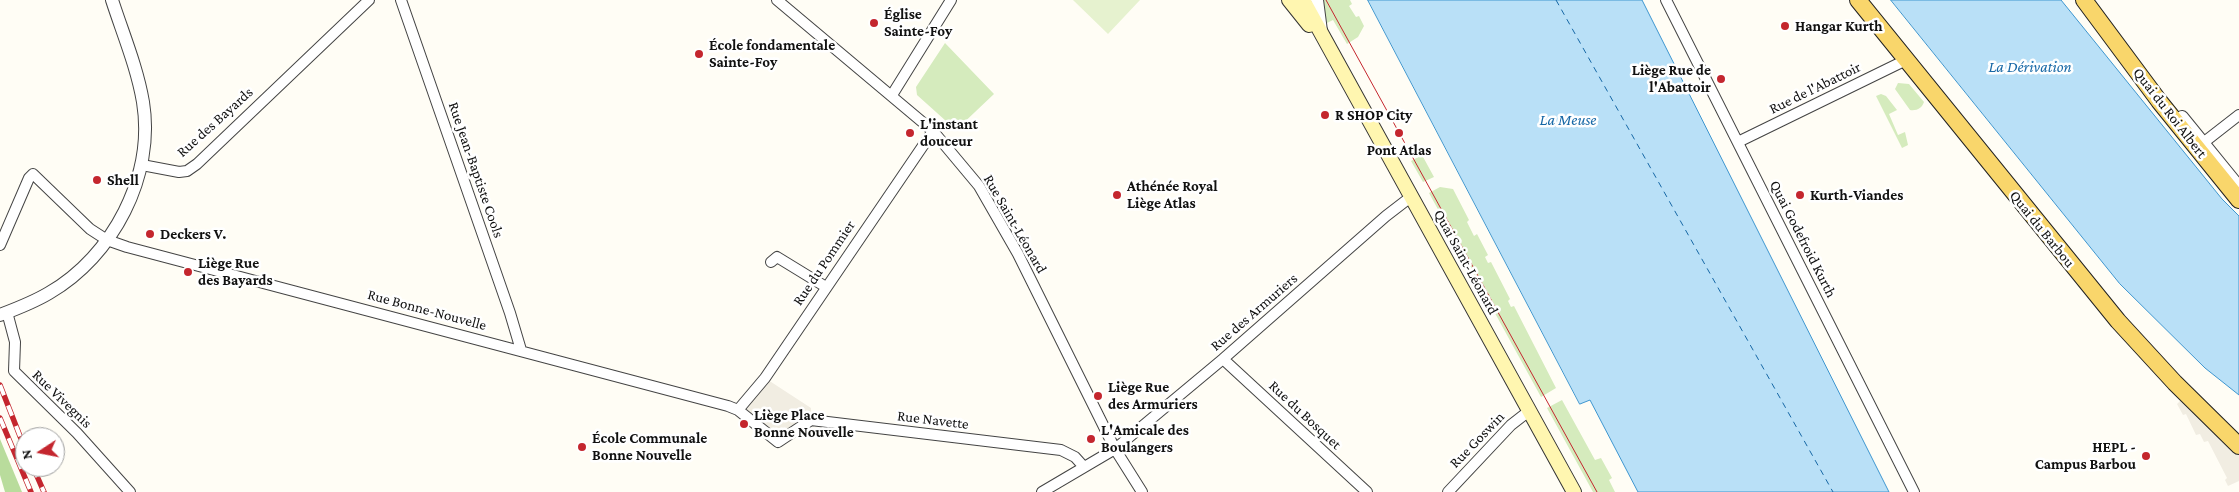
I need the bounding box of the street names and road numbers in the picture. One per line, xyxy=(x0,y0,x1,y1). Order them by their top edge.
street label: Rue de l'Abattoir xyxy=(1766,58,1864,118)
street label: Quai du Roi Albert xyxy=(2129,64,2211,162)
street label: Rue des Bayards xyxy=(173,83,257,161)
street label: Rue Jean-Baptiste Cools xyxy=(444,100,508,240)
street label: Rue Saint-Léonard xyxy=(979,171,1051,277)
street label: Quai Godefroid Kurth xyxy=(1766,177,1840,301)
street label: Quai du Barbou xyxy=(2005,187,2079,271)
street label: Quai Saint-Léonard xyxy=(1430,206,1502,318)
street label: Rue du Pommier xyxy=(789,217,859,309)
street label: Rue des Armuriers xyxy=(1207,269,1301,355)
street label: Rue Bonne-Nouvelle xyxy=(366,285,488,335)
street label: Rue Vivegnis xyxy=(28,366,96,432)
street label: Rue du Bosquet xyxy=(1265,377,1345,453)
street label: Rue Navette xyxy=(896,407,970,433)
street label: Rue Goswin xyxy=(1446,408,1508,472)

